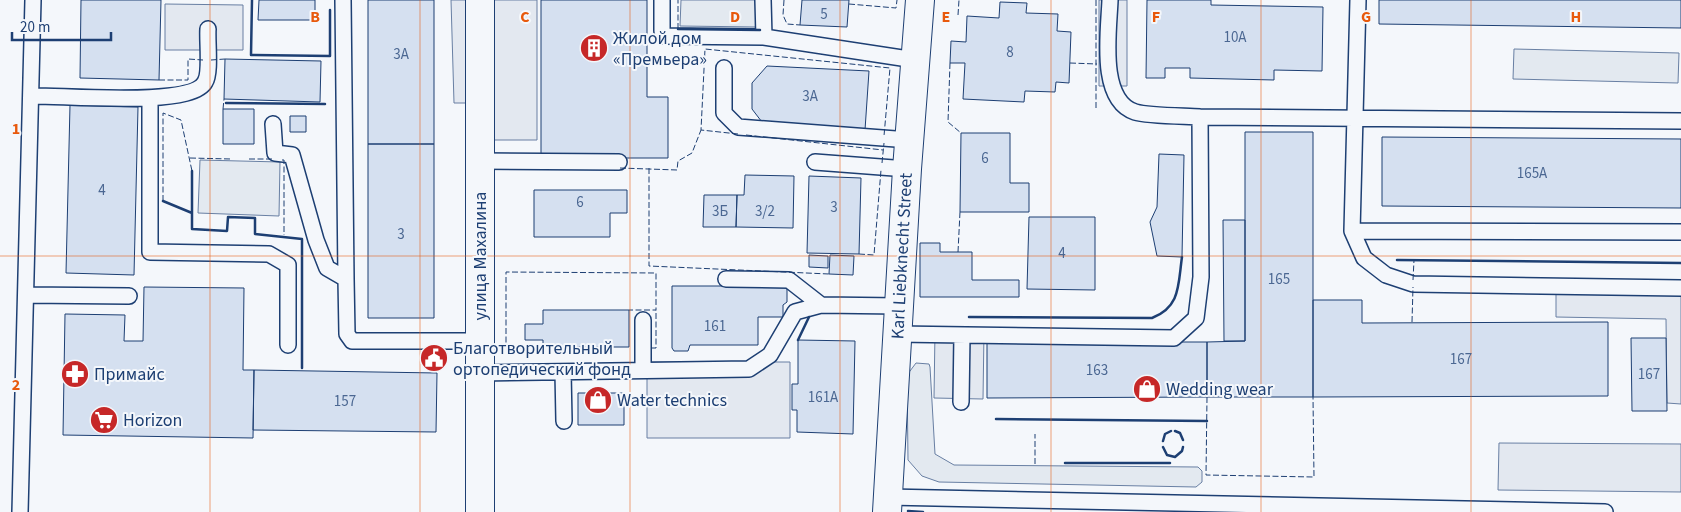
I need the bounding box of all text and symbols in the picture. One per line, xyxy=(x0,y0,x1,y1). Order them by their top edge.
house number: 5 xyxy=(820,4,828,25)
text: B xyxy=(310,6,320,28)
text: C xyxy=(520,6,530,28)
text: D xyxy=(730,6,740,28)
text: E xyxy=(942,6,950,28)
text: F xyxy=(1152,6,1160,28)
text: G xyxy=(1361,6,1371,28)
text: H xyxy=(1571,6,1581,28)
scale bar xyxy=(12,10,111,42)
text: 20 m xyxy=(20,17,50,38)
place label: Жилой дом «Премьера» xyxy=(613,26,707,72)
house number: 10А xyxy=(1223,27,1247,48)
building icon: Жилой дом «Премьера» xyxy=(579,33,609,63)
house number: 8 xyxy=(1006,42,1014,63)
house number: 3А xyxy=(393,44,410,65)
house number: 3А xyxy=(802,86,819,107)
text: 1 xyxy=(12,118,20,140)
house number: 6 xyxy=(981,148,989,169)
house number: 165А xyxy=(1517,163,1548,184)
street label: Karl Liebknecht Street xyxy=(885,172,919,340)
house number: 4 xyxy=(98,180,106,201)
street label: улица Махалина xyxy=(468,192,493,320)
house number: 6 xyxy=(576,192,584,213)
house number: 3 xyxy=(830,197,838,218)
house number: 3Б xyxy=(712,201,728,222)
house number: 3/2 xyxy=(755,201,775,222)
house number: 3 xyxy=(397,224,405,245)
house number: 4 xyxy=(1058,243,1066,264)
house number: 165 xyxy=(1268,269,1290,290)
house number: 161 xyxy=(704,316,726,337)
place label: Благотворительный ортопедический фонд xyxy=(453,336,631,382)
public building icon: Благотворительный ортопедический фонд xyxy=(419,343,449,373)
house number: 167 xyxy=(1450,349,1472,370)
pharmacy icon: Примайс xyxy=(60,359,90,389)
house number: 163 xyxy=(1086,360,1108,381)
place label: Примайс xyxy=(94,362,165,387)
house number: 167 xyxy=(1638,364,1660,385)
text: 2 xyxy=(12,374,20,396)
shop icon: Wedding wear xyxy=(1132,374,1162,404)
place label: Wedding wear xyxy=(1166,377,1274,402)
shop icon: Water technics xyxy=(583,385,613,415)
house number: 161А xyxy=(808,387,839,408)
place label: Water technics xyxy=(617,388,727,413)
house number: 157 xyxy=(334,391,356,412)
supermarket icon: Horizon xyxy=(89,405,119,435)
place label: Horizon xyxy=(123,408,182,433)

